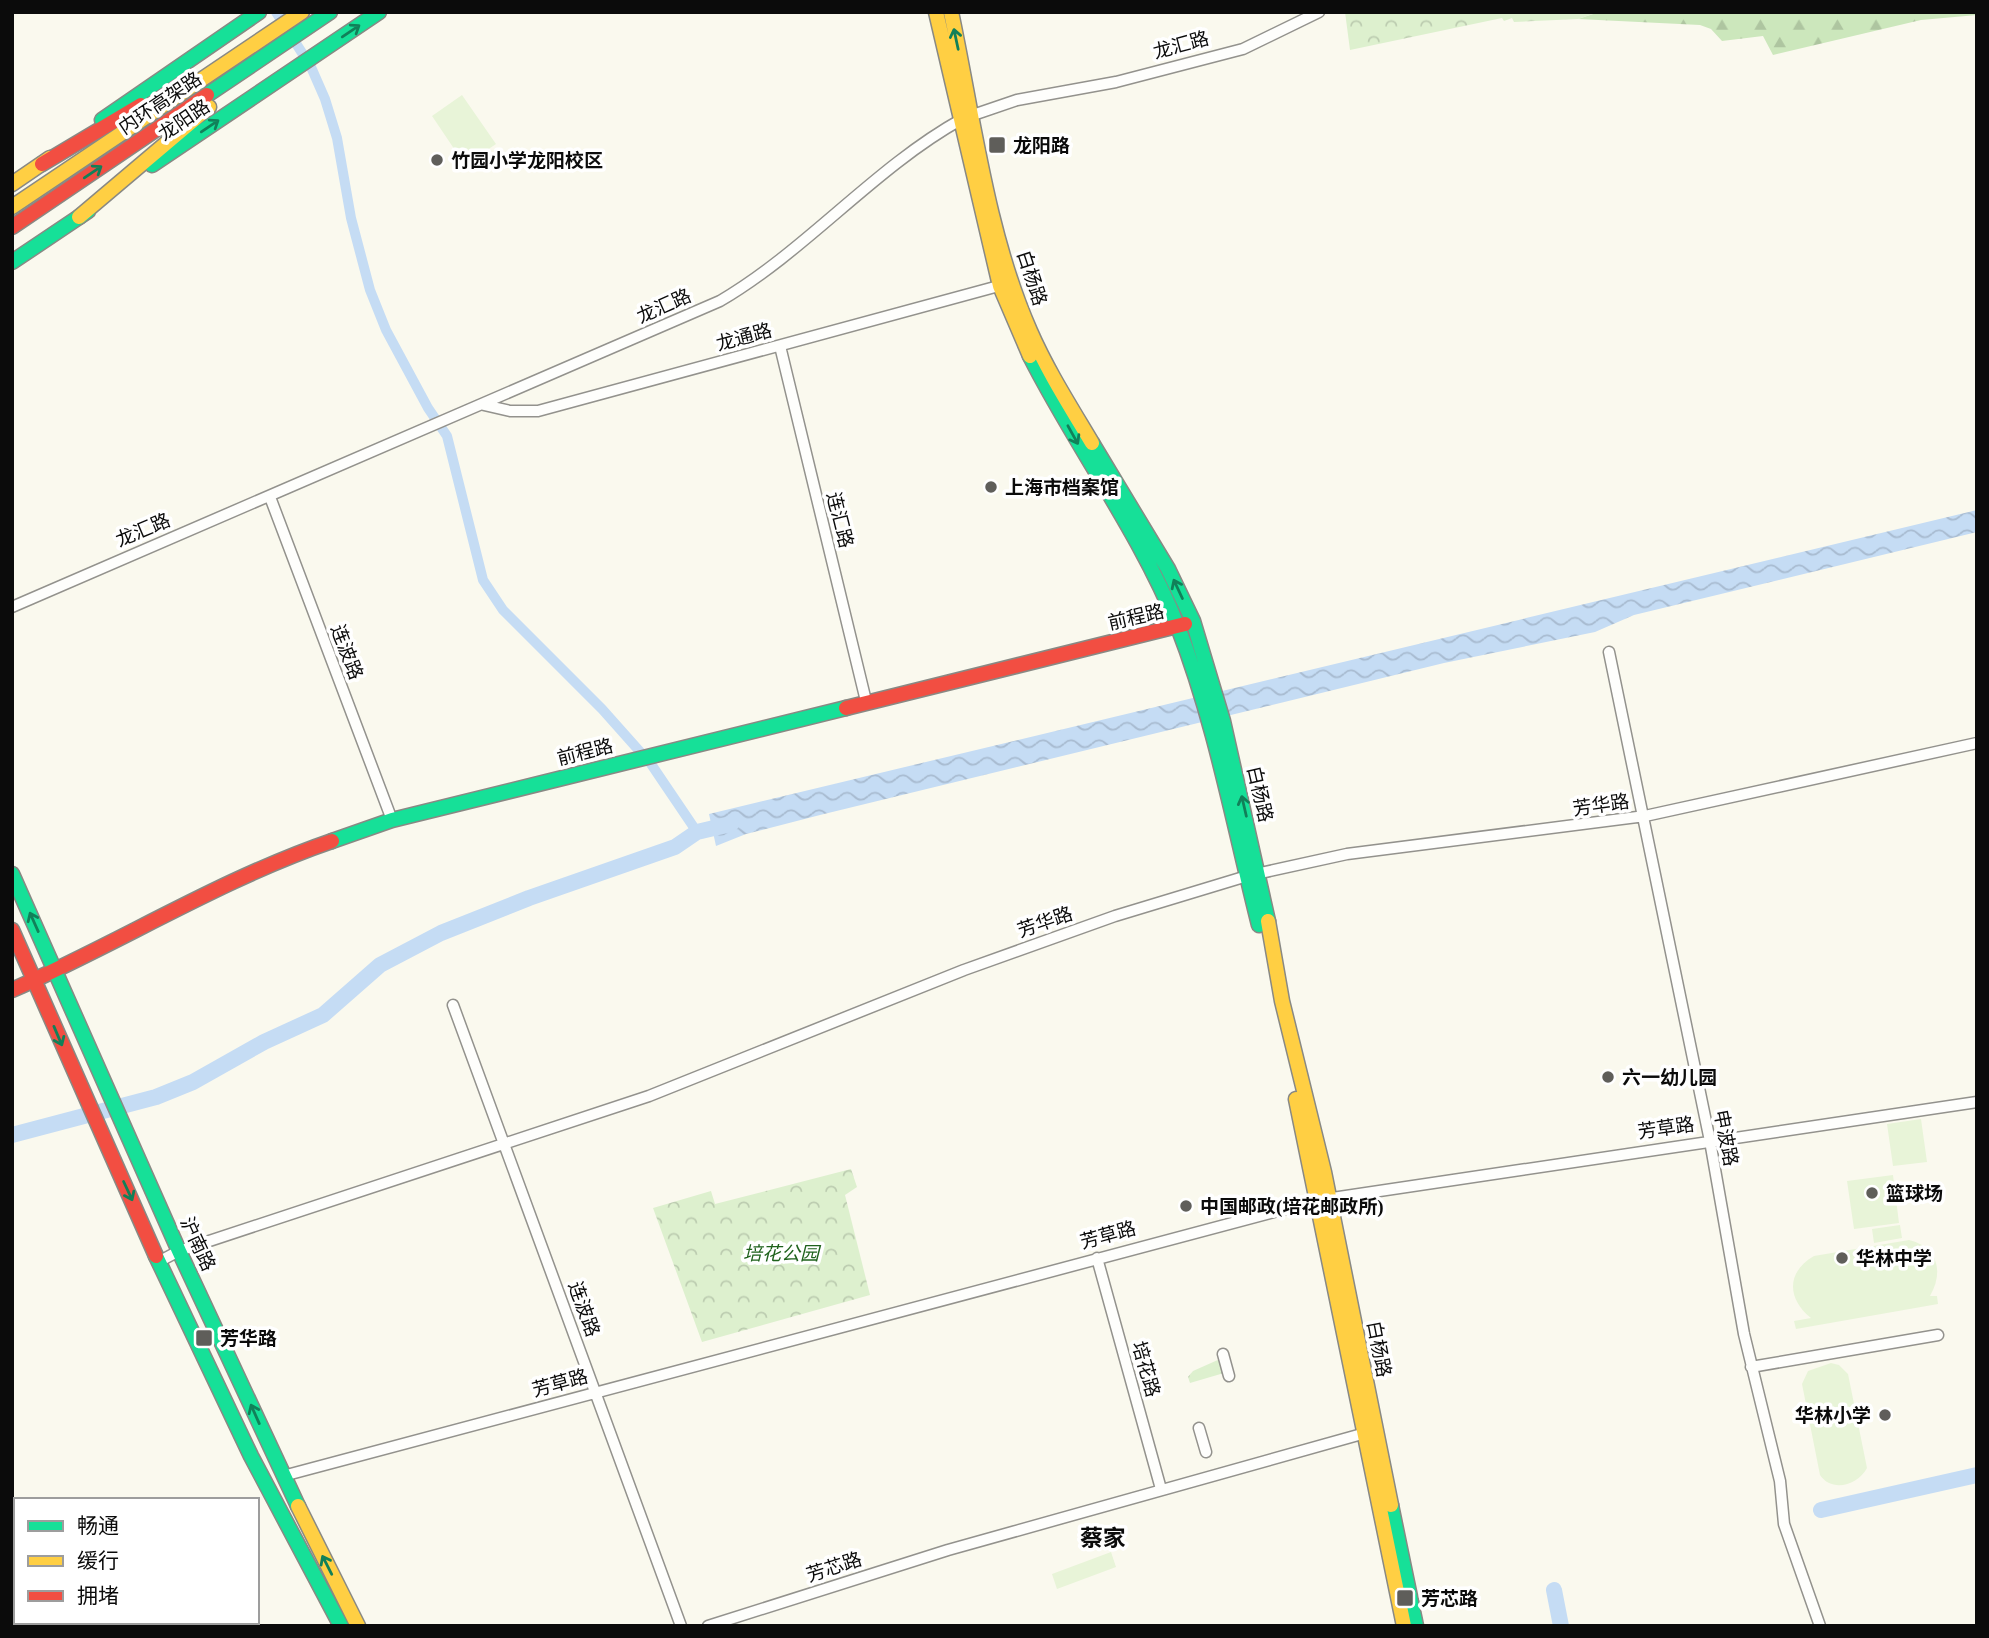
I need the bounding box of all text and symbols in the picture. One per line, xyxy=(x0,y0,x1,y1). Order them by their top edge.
one-way arrow xyxy=(341,24,360,38)
street label: 龙汇路 xyxy=(1151,27,1211,63)
one-way arrow xyxy=(949,28,963,51)
street label: 内环高架路 xyxy=(115,68,205,138)
street label: 龙阳路 xyxy=(154,95,214,145)
one-way arrow xyxy=(199,119,219,133)
marker: 龙阳路 xyxy=(987,135,1007,155)
place label: 龙阳路 xyxy=(1013,135,1070,156)
place label: 竹园小学龙阳校区 xyxy=(451,150,603,171)
marker: 竹园小学龙阳校区 xyxy=(429,152,445,168)
one-way arrow xyxy=(83,165,102,179)
street label: 白杨路 xyxy=(1013,248,1051,308)
street label: 龙汇路 xyxy=(634,285,694,327)
street label: 龙通路 xyxy=(714,319,774,355)
one-way arrow xyxy=(1066,425,1080,445)
place label: 上海市档案馆 xyxy=(1005,477,1119,498)
marker: 上海市档案馆 xyxy=(983,479,999,495)
street label: 连汇路 xyxy=(823,490,857,550)
street label: 龙汇路 xyxy=(113,509,173,551)
one-way arrow xyxy=(1170,579,1184,600)
street label: 前程路 xyxy=(1106,600,1166,634)
street label: 连波路 xyxy=(327,622,367,682)
street label: 前程路 xyxy=(555,735,615,769)
street label: 白杨路 xyxy=(1243,764,1277,824)
street label: 芳华路 xyxy=(1571,791,1631,819)
one-way arrow xyxy=(1236,796,1249,818)
street label: 芳华路 xyxy=(1015,903,1075,941)
one-way arrow xyxy=(27,912,40,933)
one-way arrow xyxy=(52,1024,65,1046)
place label: 六一幼儿园 xyxy=(1622,1067,1717,1088)
marker: 六一幼儿园 xyxy=(1600,1069,1616,1085)
street label: 申波路 xyxy=(1710,1108,1742,1168)
street label: 芳草路 xyxy=(1636,1114,1696,1142)
one-way arrow xyxy=(122,1180,135,1201)
place label: 篮球场 xyxy=(1886,1183,1943,1204)
marker: 篮球场 xyxy=(1864,1185,1880,1201)
place label: 中国邮政(培花邮政所) xyxy=(1200,1196,1384,1218)
marker: 中国邮政(培花邮政所) xyxy=(1178,1198,1194,1214)
street label: 沪南路 xyxy=(176,1214,220,1274)
street label: 芳草路 xyxy=(1078,1217,1138,1253)
park label: 培花公园 xyxy=(743,1243,822,1264)
place label: 华林中学 xyxy=(1856,1248,1932,1269)
marker: 华林中学 xyxy=(1834,1250,1850,1266)
street label: 连波路 xyxy=(564,1279,604,1339)
street label: 白杨路 xyxy=(1363,1319,1395,1379)
marker: 芳华路 xyxy=(194,1328,214,1348)
place label: 芳华路 xyxy=(220,1328,277,1349)
street label: 培花路 xyxy=(1128,1339,1164,1399)
street label: 芳草路 xyxy=(530,1365,590,1401)
one-way arrow xyxy=(248,1404,261,1425)
place label: 华林小学 xyxy=(1795,1405,1871,1426)
marker: 华林小学 xyxy=(1877,1407,1893,1423)
legend xyxy=(14,1498,259,1624)
text: 畅通 xyxy=(77,1514,119,1538)
district label: 蔡家 xyxy=(1080,1526,1126,1551)
street label: 芳芯路 xyxy=(804,1548,864,1586)
text: 缓行 xyxy=(77,1549,119,1573)
one-way arrow xyxy=(320,1555,334,1576)
text: 拥堵 xyxy=(77,1584,119,1608)
marker: 芳芯路 xyxy=(1395,1588,1415,1608)
place label: 芳芯路 xyxy=(1421,1588,1478,1609)

